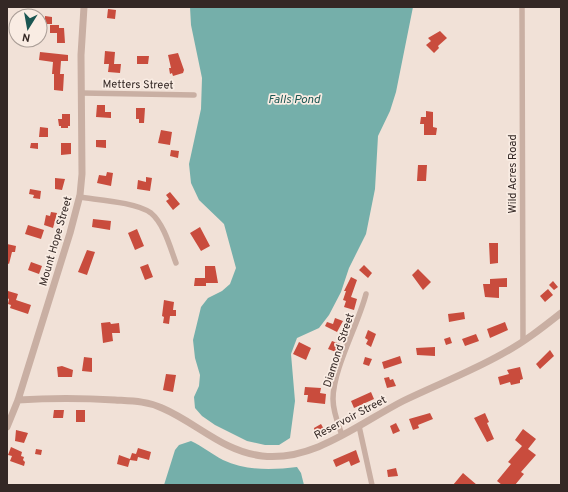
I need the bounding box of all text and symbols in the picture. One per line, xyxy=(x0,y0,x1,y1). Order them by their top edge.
north arrow xyxy=(8,8,48,48)
text: N xyxy=(21,29,31,44)
street label: Metters Street xyxy=(102,77,174,93)
water label: Falls Pond xyxy=(268,92,322,108)
street label: Wild Acres Road xyxy=(506,134,520,214)
street label: Mount Hope Street xyxy=(36,195,76,288)
street label: Diamond Street xyxy=(320,311,358,389)
street label: Reservoir Street xyxy=(312,393,389,443)

